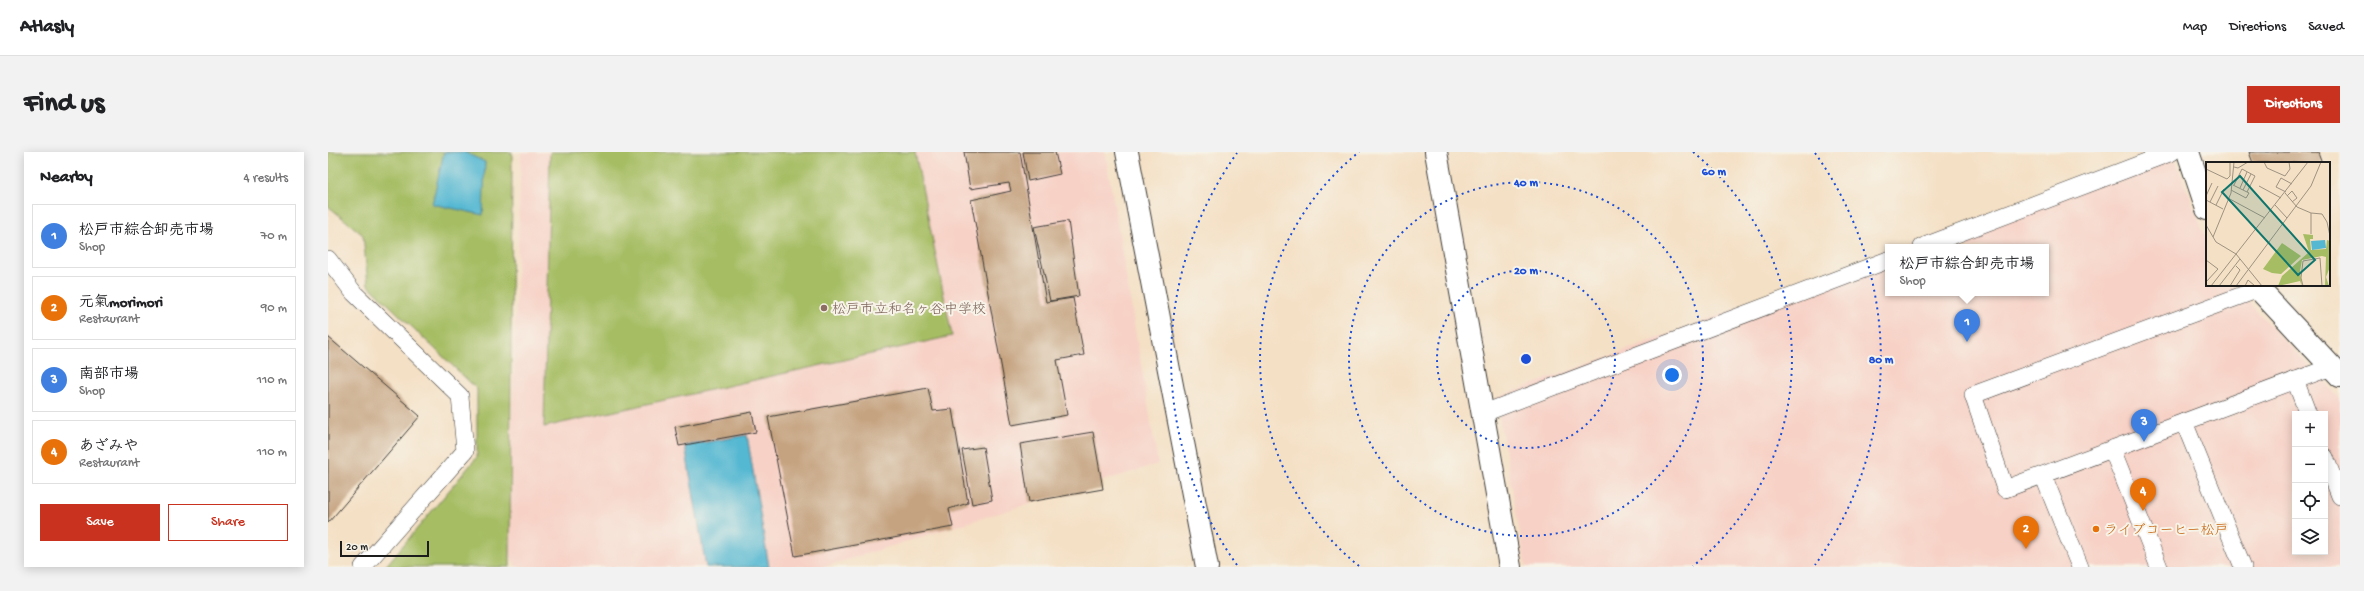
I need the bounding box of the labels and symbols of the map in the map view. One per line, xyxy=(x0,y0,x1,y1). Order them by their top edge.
inset map xyxy=(2206,162,2330,286)
text: 60 m xyxy=(1702,166,1727,180)
text: 40 m xyxy=(1513,177,1538,191)
text: 20 m xyxy=(1514,265,1539,279)
place label: 松戸市立和名ヶ谷中学校 xyxy=(832,302,986,319)
marker: 松戸市立和名ヶ谷中学校 xyxy=(819,303,829,313)
pin: 1 xyxy=(1954,309,1980,342)
centre of rings xyxy=(1519,352,1533,366)
text: 80 m xyxy=(1869,354,1894,368)
your location xyxy=(1662,365,1682,385)
pin: 3 xyxy=(2131,409,2157,442)
pin: 4 xyxy=(2130,478,2156,511)
pin: 2 xyxy=(2013,516,2039,549)
place label: ライブコーヒー松戸 xyxy=(2104,523,2229,540)
marker: ライブコーヒー松戸 xyxy=(2091,524,2101,534)
scale bar xyxy=(340,539,429,558)

